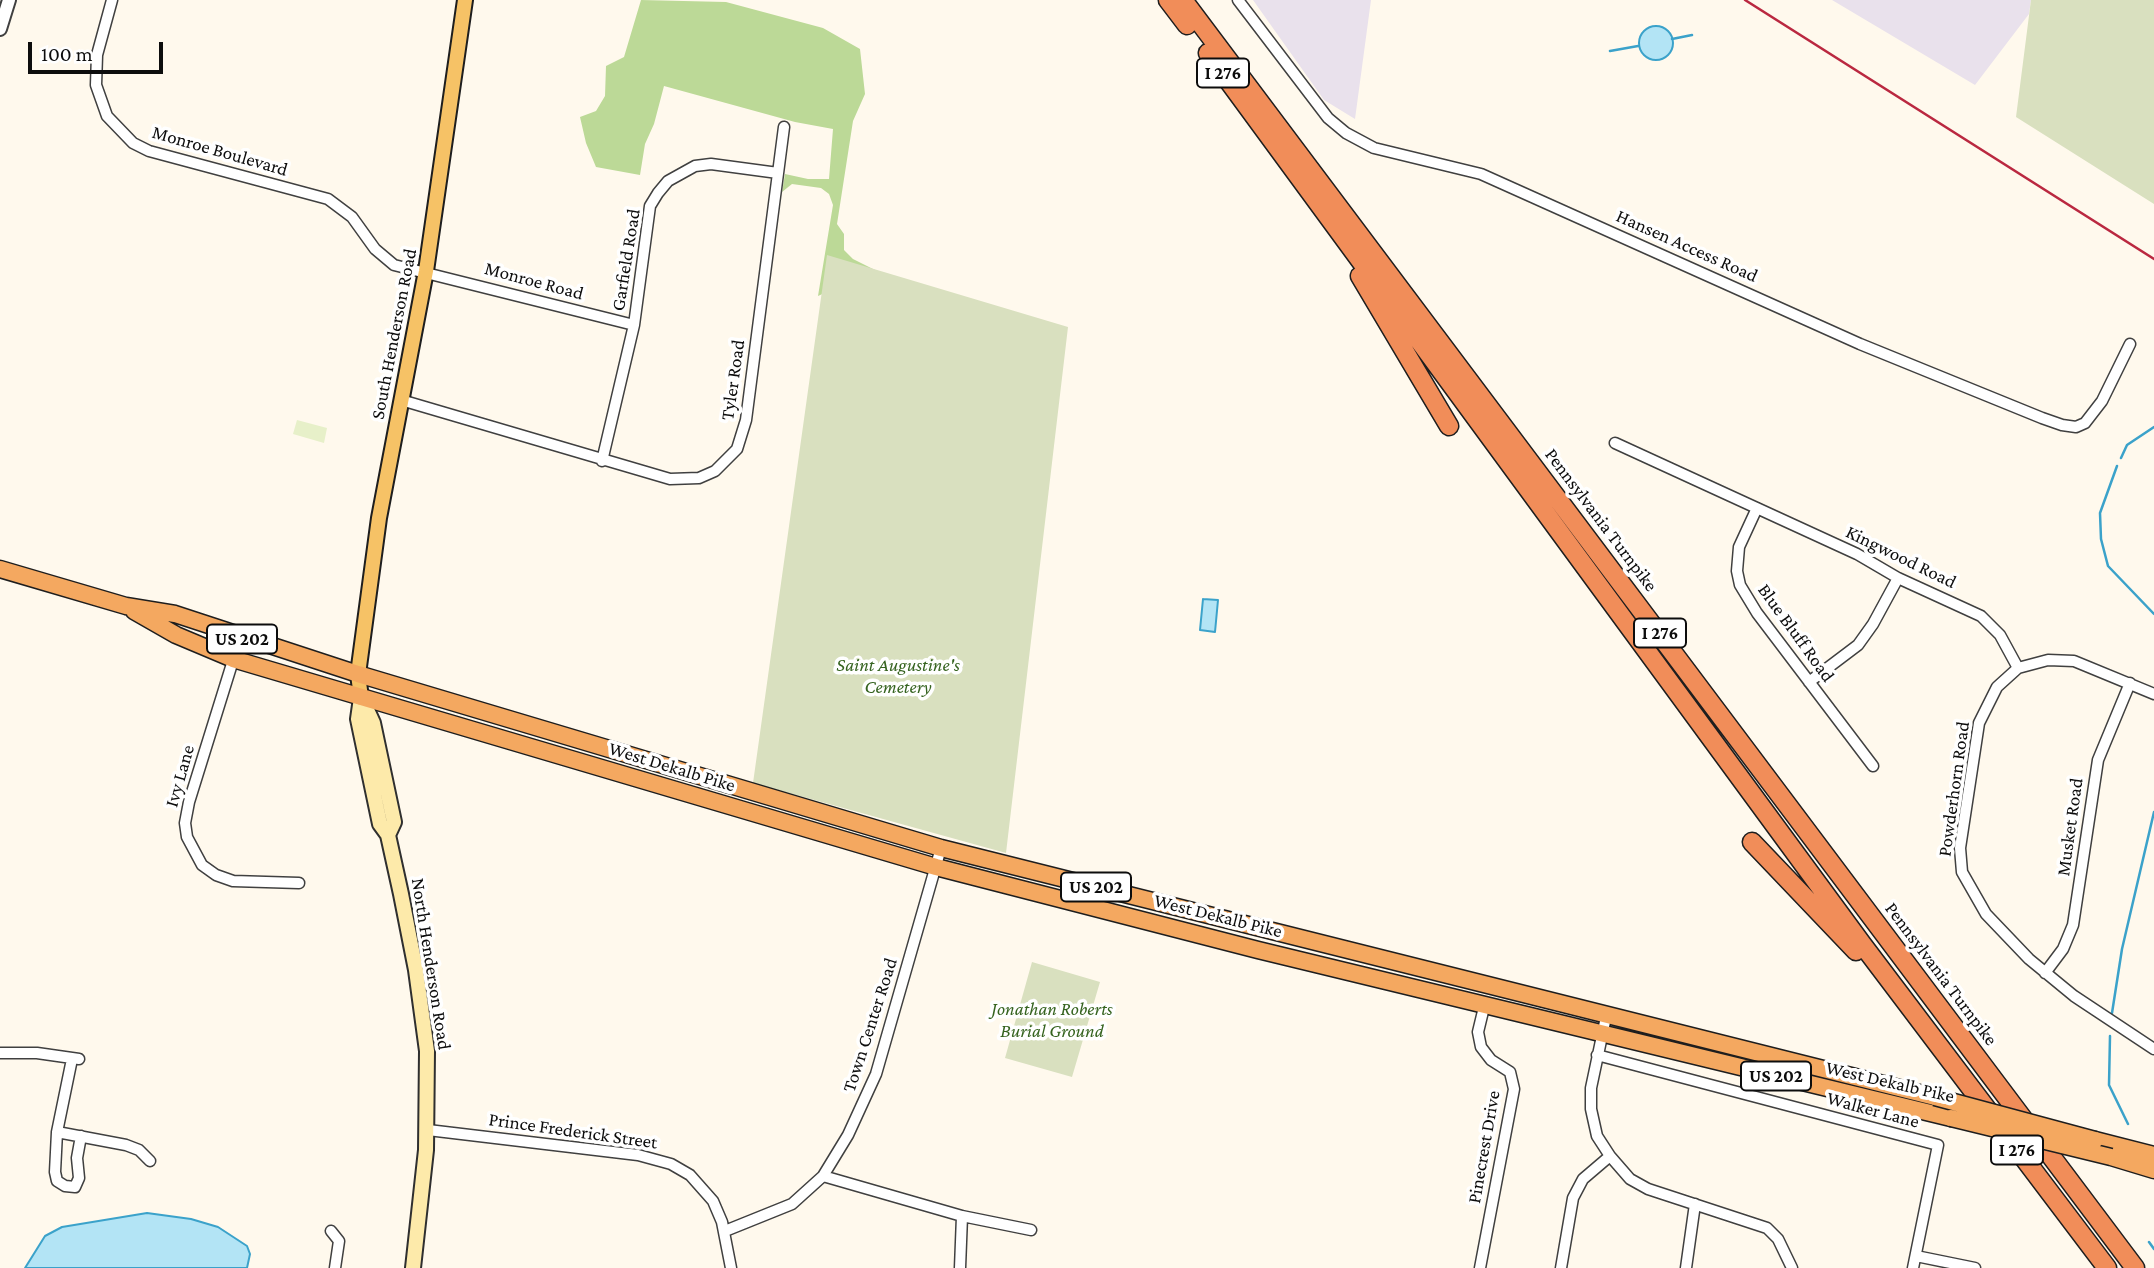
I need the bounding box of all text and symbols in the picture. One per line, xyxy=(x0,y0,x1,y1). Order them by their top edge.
scale bar xyxy=(32,28,166,72)
text: 100 m xyxy=(41,42,93,66)
road number: I 276 xyxy=(1197,58,1249,88)
street label: Monroe Boulevard xyxy=(150,121,290,181)
street label: Hansen Access Road xyxy=(1613,205,1761,287)
street label: Garfield Road xyxy=(607,207,645,313)
street label: South Henderson Road xyxy=(366,247,422,421)
street label: Monroe Road xyxy=(482,257,586,305)
street label: Tyler Road xyxy=(716,338,750,422)
street label: Pennsylvania Turnpike xyxy=(1540,444,1662,596)
street label: Kingwood Road xyxy=(1842,520,1960,594)
street label: Blue Bluff Road xyxy=(1753,579,1839,687)
road number: I 276 xyxy=(1634,618,1686,648)
road number: US 202 xyxy=(207,624,277,654)
park label: Saint Augustine's Cemetery xyxy=(836,654,960,698)
street label: Powderhorn Road xyxy=(1933,720,1975,858)
street label: West Dekalb Pike xyxy=(606,737,738,797)
street label: Ivy Lane xyxy=(160,742,200,810)
street label: Musket Road xyxy=(2052,776,2088,878)
road number: US 202 xyxy=(1061,872,1131,902)
street label: North Henderson Road xyxy=(406,876,456,1052)
street label: West Dekalb Pike xyxy=(1152,889,1284,943)
street label: Pennsylvania Turnpike xyxy=(1880,898,2002,1050)
street label: Town Center Road xyxy=(838,955,902,1095)
park label: Jonathan Roberts Burial Ground xyxy=(991,998,1113,1042)
street label: West Dekalb Pike xyxy=(1824,1056,1956,1108)
road number: US 202 xyxy=(1741,1062,1811,1091)
street label: Walker Lane xyxy=(1824,1087,1922,1133)
street label: Pinecrest Drive xyxy=(1463,1089,1505,1205)
street label: Prince Frederick Street xyxy=(487,1108,659,1154)
road number: I 276 xyxy=(1991,1135,2043,1164)

